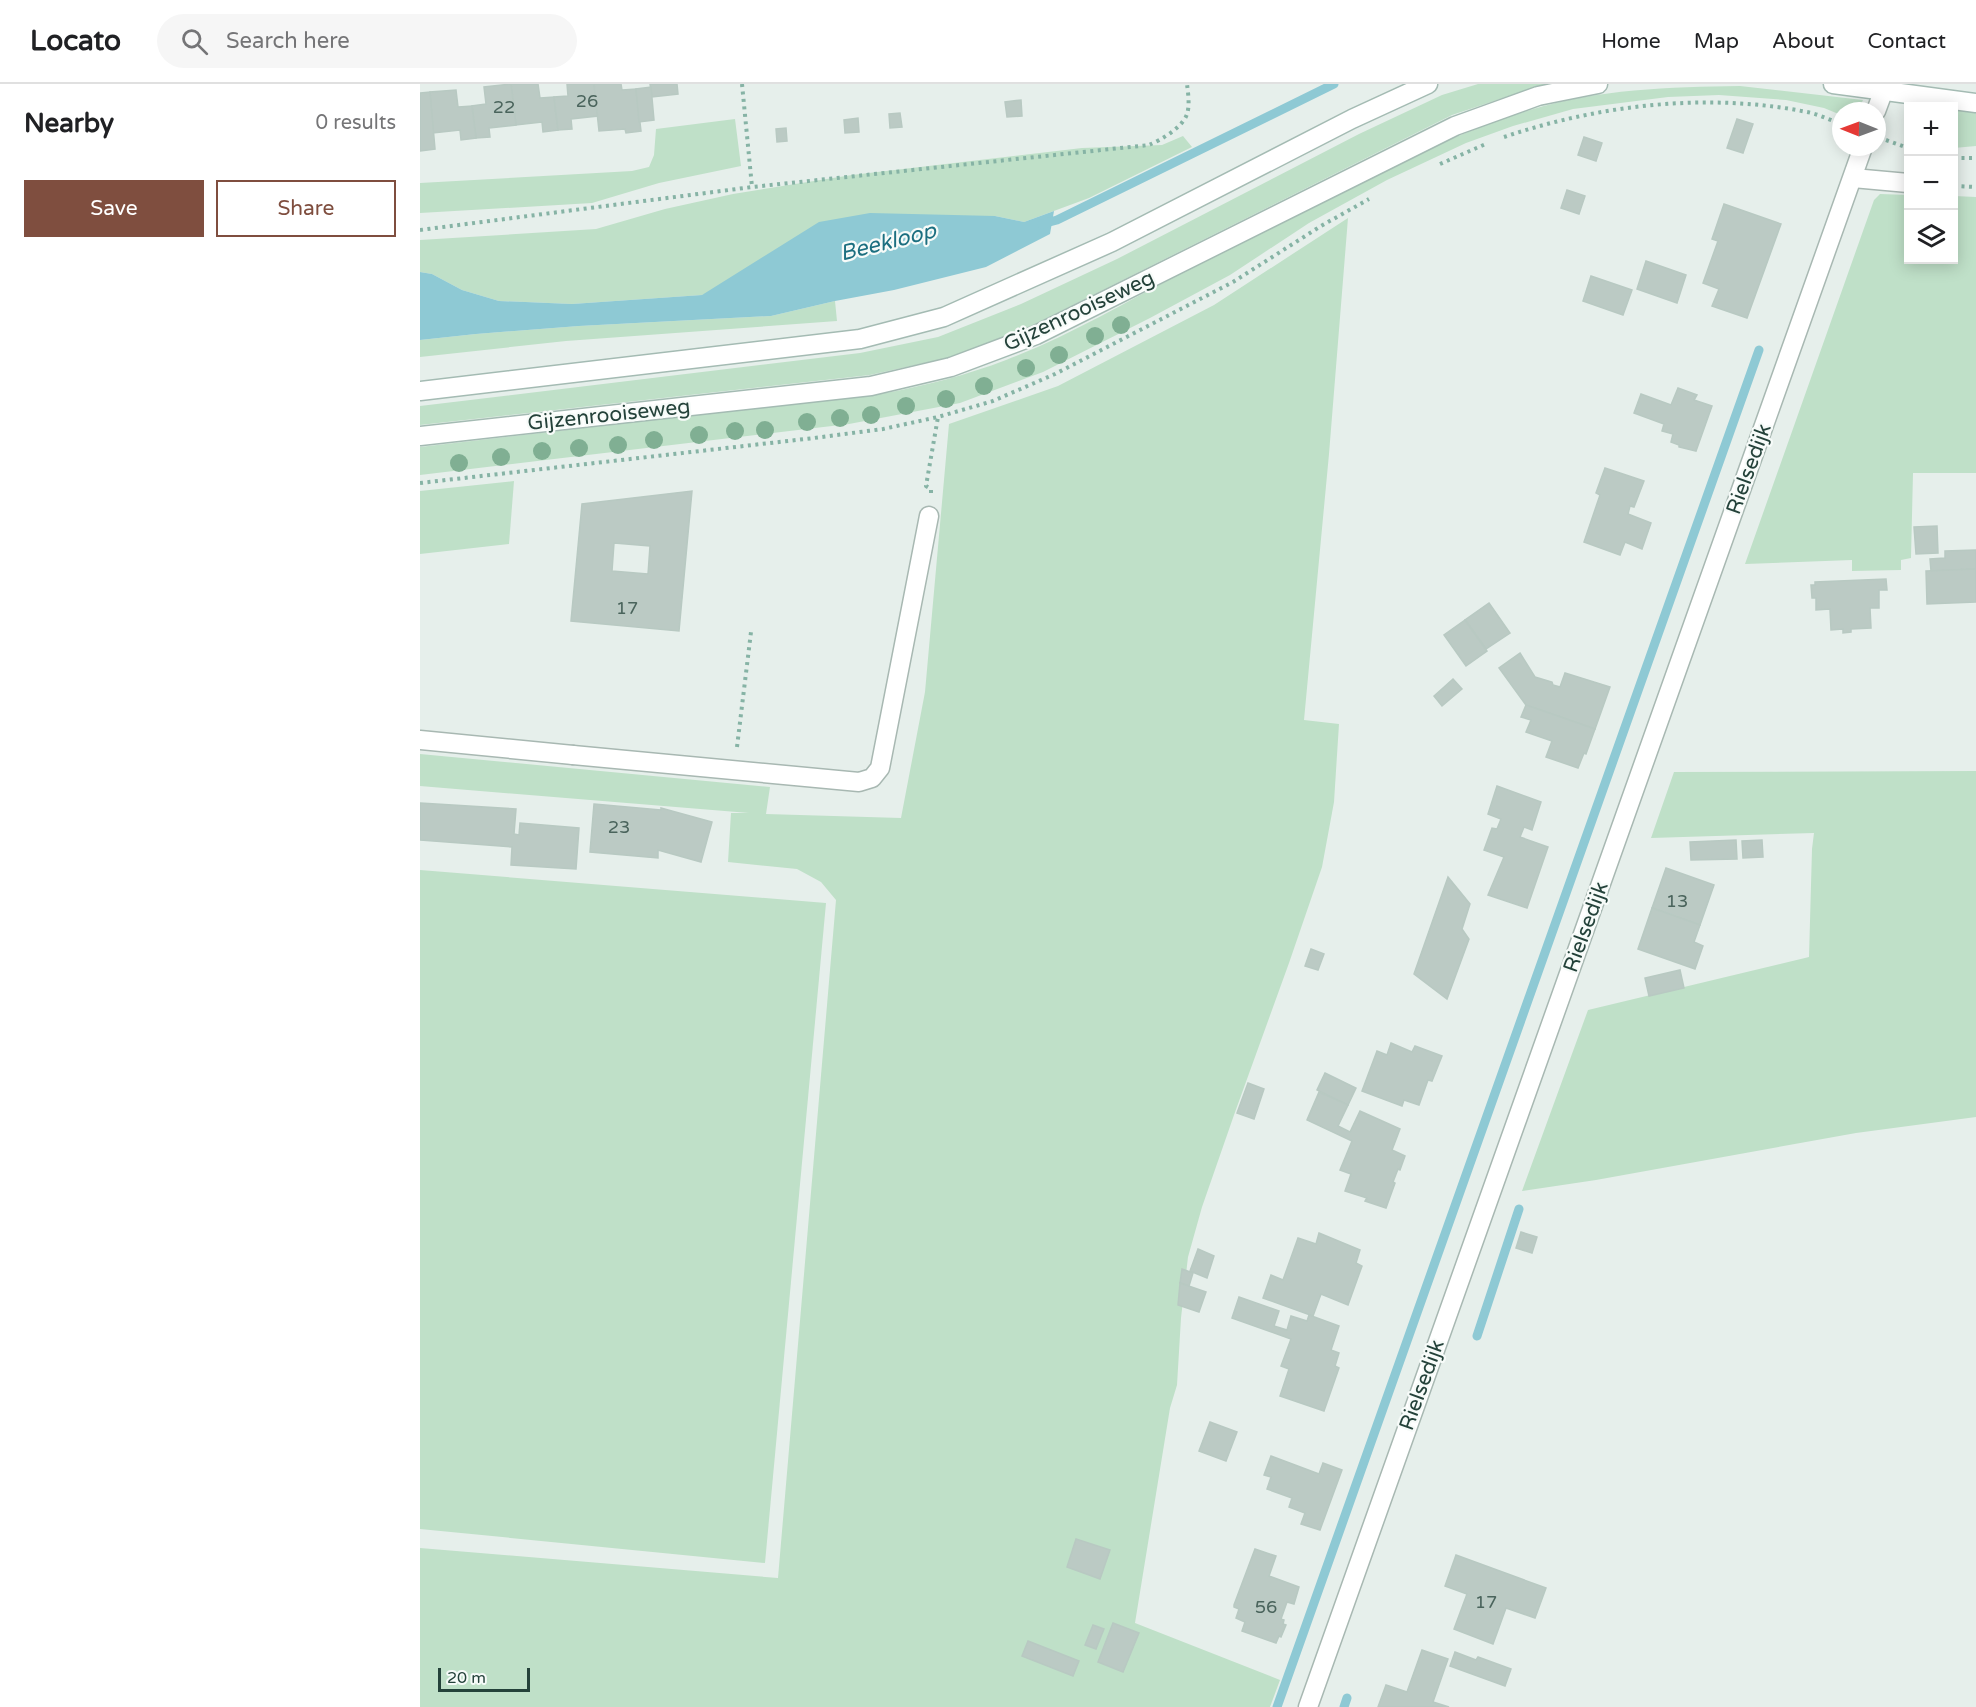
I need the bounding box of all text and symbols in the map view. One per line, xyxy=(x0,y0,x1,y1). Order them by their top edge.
search box xyxy=(157,14,577,68)
text: Locato xyxy=(30,24,121,58)
icon: search xyxy=(178,25,211,58)
text: Search here xyxy=(226,28,350,54)
text: Home xyxy=(1601,29,1661,54)
text: Map xyxy=(1694,29,1739,54)
text: About xyxy=(1772,29,1834,54)
text: Contact xyxy=(1867,29,1946,54)
house number: 26 xyxy=(576,90,598,112)
house number: 22 xyxy=(493,96,515,118)
north arrow xyxy=(1832,102,1886,156)
map controls xyxy=(1904,102,1958,264)
button: + xyxy=(1904,102,1958,156)
text: Nearby xyxy=(24,108,114,139)
text: 0 results xyxy=(316,111,396,135)
button: − xyxy=(1904,156,1958,210)
button: Save xyxy=(24,180,204,237)
button: Share xyxy=(216,180,396,237)
button: layers xyxy=(1904,210,1958,264)
water label: Beekloop xyxy=(837,217,940,266)
street label: Gijzenrooiseweg xyxy=(1000,265,1158,357)
street label: Gijzenrooiseweg xyxy=(526,394,692,436)
street label: Rielsedijk xyxy=(1721,420,1777,518)
house number: 17 xyxy=(616,597,638,619)
house number: 23 xyxy=(608,816,630,838)
street label: Rielsedijk xyxy=(1558,878,1614,976)
house number: 13 xyxy=(1666,890,1688,912)
street label: Rielsedijk xyxy=(1394,1336,1450,1434)
house number: 17 xyxy=(1475,1591,1497,1613)
house number: 56 xyxy=(1255,1596,1277,1618)
scale bar xyxy=(438,1665,530,1692)
text: 20 m xyxy=(447,1668,486,1688)

